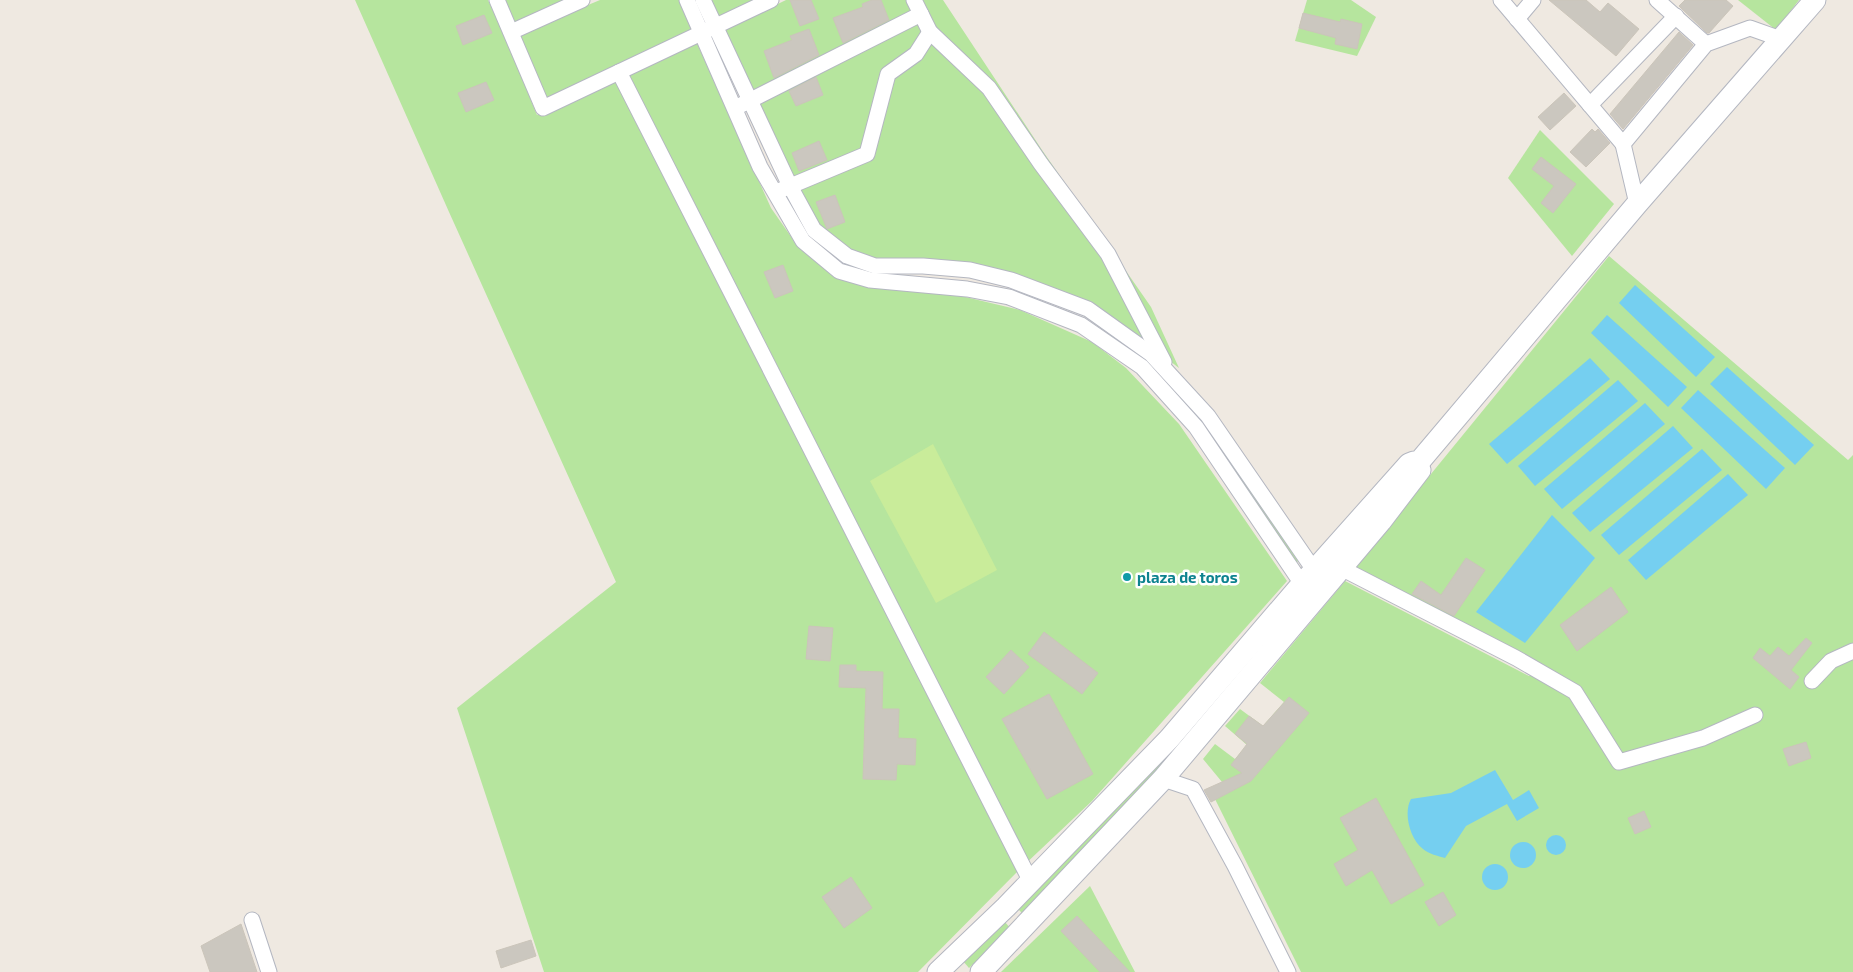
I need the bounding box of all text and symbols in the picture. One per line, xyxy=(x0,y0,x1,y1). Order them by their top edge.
place label: plaza de toros xyxy=(1137,568,1238,586)
marker: plaza de toros xyxy=(1121,571,1133,583)

